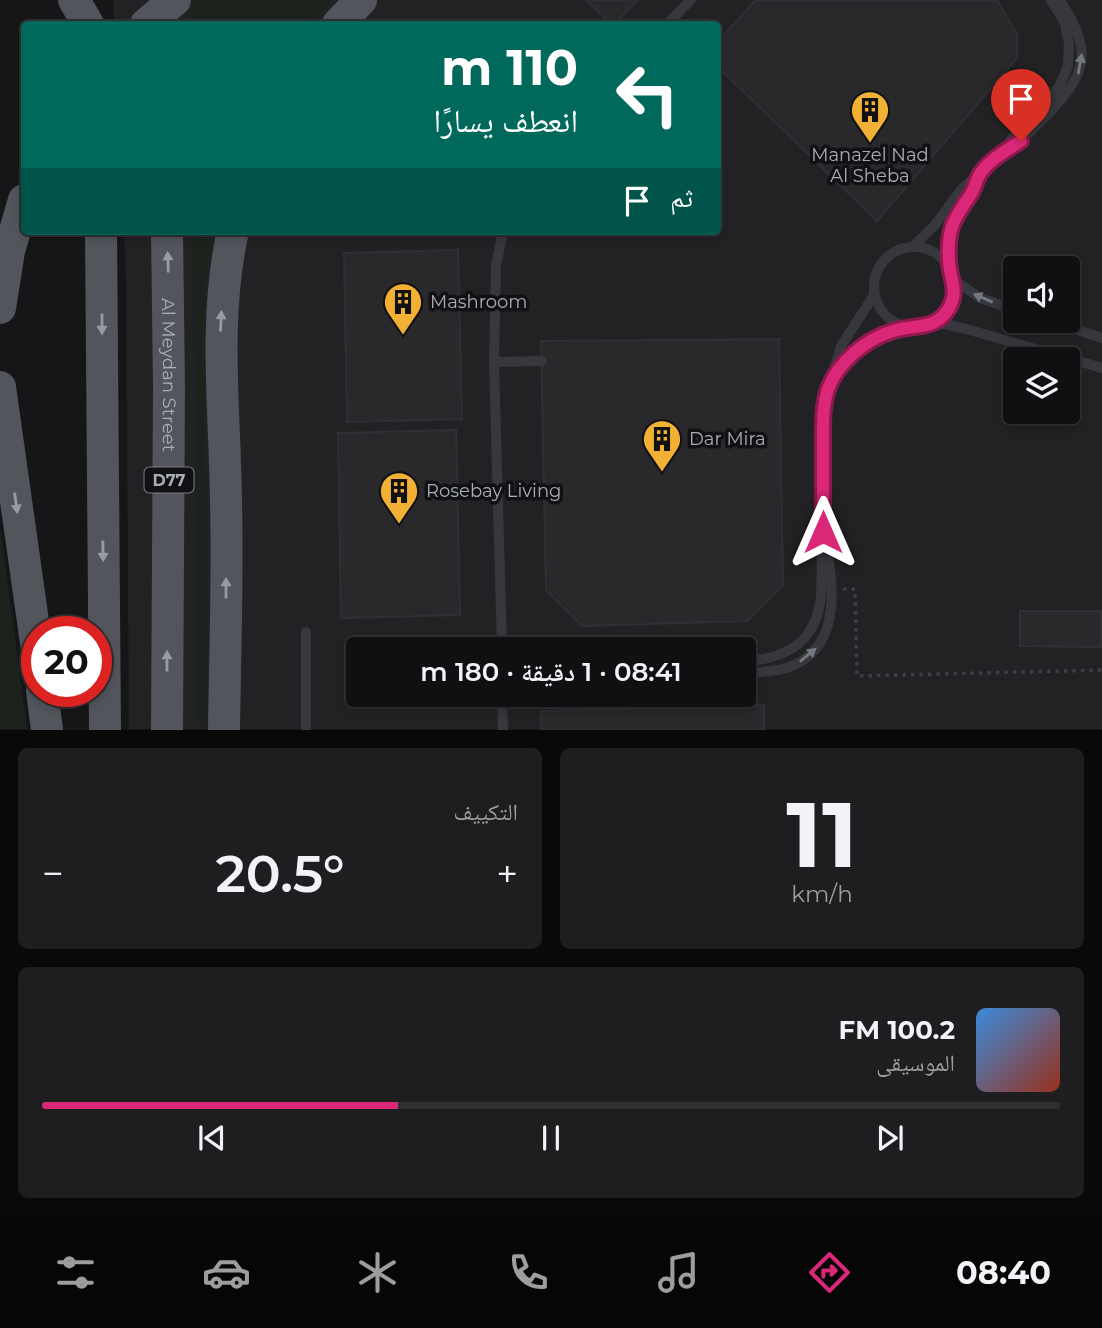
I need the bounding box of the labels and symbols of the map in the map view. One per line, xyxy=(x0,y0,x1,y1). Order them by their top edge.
one-way arrow xyxy=(1074,53,1085,75)
pin xyxy=(991,69,1051,141)
building icon: Manazel Nad Al Sheba xyxy=(849,89,891,144)
place label: Manazel Nad Al Sheba xyxy=(811,144,929,187)
one-way arrow xyxy=(162,251,173,273)
building icon: Mashroom xyxy=(382,281,424,336)
place label: Mashroom xyxy=(430,291,527,313)
one-way arrow xyxy=(972,293,993,304)
street label: Al Meydan Street xyxy=(157,298,180,452)
one-way arrow xyxy=(216,310,227,332)
one-way arrow xyxy=(96,313,108,335)
building icon: Dar Mira xyxy=(641,418,683,473)
place label: Dar Mira xyxy=(689,428,766,450)
road number: D77 xyxy=(144,467,194,492)
building icon: Rosebay Living xyxy=(378,470,420,525)
place label: Rosebay Living xyxy=(426,480,561,502)
one-way arrow xyxy=(11,492,22,514)
position arrow xyxy=(786,495,860,569)
one-way arrow xyxy=(97,540,109,562)
one-way arrow xyxy=(220,577,232,599)
speed limit sign: 20 xyxy=(21,616,112,707)
one-way arrow xyxy=(798,648,816,663)
one-way arrow xyxy=(161,650,173,672)

